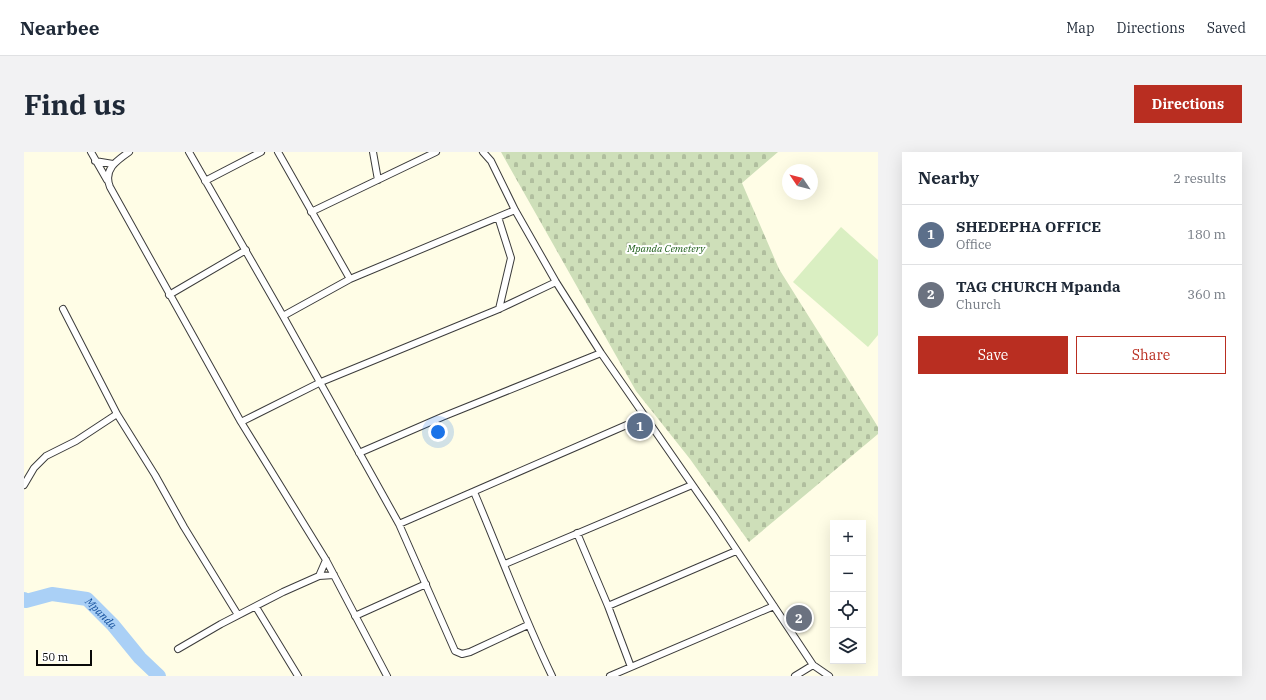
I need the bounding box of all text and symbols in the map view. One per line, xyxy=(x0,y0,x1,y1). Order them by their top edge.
text: Nearbee xyxy=(20,16,99,40)
text: Map xyxy=(1066,19,1095,37)
text: Directions xyxy=(1117,19,1185,37)
text: Saved xyxy=(1207,19,1246,37)
button: Directions xyxy=(1134,85,1242,123)
text: Find us xyxy=(24,86,126,123)
north arrow xyxy=(782,164,818,200)
text: Nearby xyxy=(918,167,979,189)
text: 2 results xyxy=(1173,170,1226,187)
text: SHEDEPHA OFFICE xyxy=(956,217,1101,236)
text: 1 xyxy=(927,226,935,243)
text: 180 m xyxy=(1187,226,1226,243)
text: Office xyxy=(956,236,992,253)
park label: Mpanda Cemetery xyxy=(626,242,706,255)
text: TAG CHURCH Mpanda xyxy=(956,277,1121,296)
text: 2 xyxy=(927,286,935,303)
text: 360 m xyxy=(1187,286,1226,303)
text: Church xyxy=(956,296,1001,313)
button: Save xyxy=(918,336,1068,374)
button: Share xyxy=(1076,336,1226,374)
pin: 1 xyxy=(627,411,653,441)
your location xyxy=(428,422,448,442)
map controls xyxy=(830,520,866,664)
button: + xyxy=(830,520,866,556)
button: − xyxy=(830,556,866,592)
button: locate xyxy=(830,592,866,628)
water label: Mpanda xyxy=(82,594,120,632)
pin: 2 xyxy=(786,603,812,633)
button: layers xyxy=(830,628,866,664)
scale bar xyxy=(36,648,92,667)
text: 50 m xyxy=(42,650,68,664)

